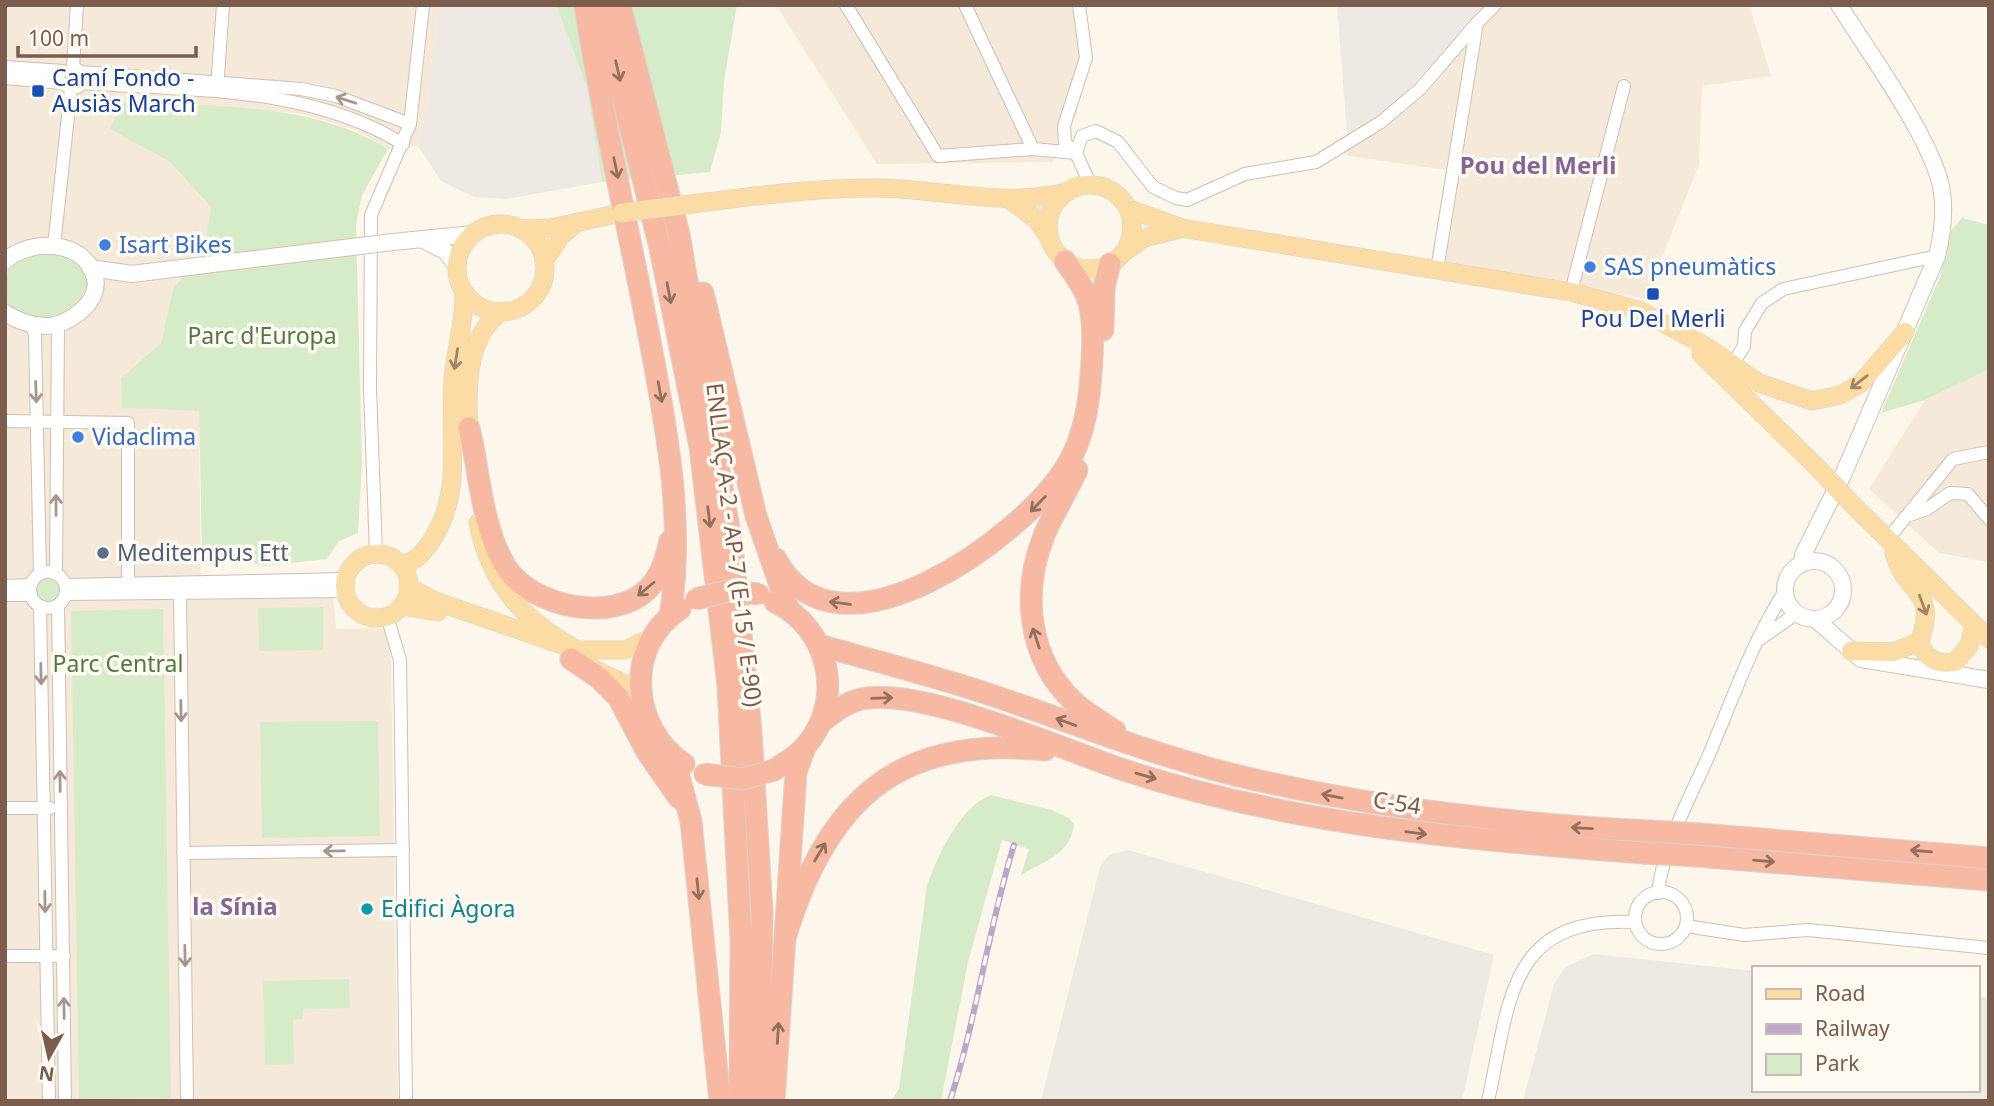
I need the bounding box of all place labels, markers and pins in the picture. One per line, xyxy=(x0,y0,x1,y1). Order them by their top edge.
place label: Camí Fondo - Ausiàs March xyxy=(52,61,196,119)
marker: Camí Fondo - Ausiàs March xyxy=(30,83,46,99)
place label: Isart Bikes xyxy=(119,228,232,260)
marker: Isart Bikes xyxy=(97,237,113,253)
place label: SAS pneumàtics xyxy=(1604,250,1776,282)
marker: SAS pneumàtics xyxy=(1582,259,1598,275)
marker: Pou Del Merli xyxy=(1645,286,1661,302)
place label: Pou Del Merli xyxy=(1581,302,1725,334)
place label: Vidaclima xyxy=(92,420,196,452)
marker: Vidaclima xyxy=(70,429,86,445)
place label: Meditempus Ett xyxy=(117,536,288,568)
marker: Meditempus Ett xyxy=(95,545,111,561)
place label: Edifici Àgora xyxy=(381,892,515,924)
marker: Edifici Àgora xyxy=(359,901,375,917)

